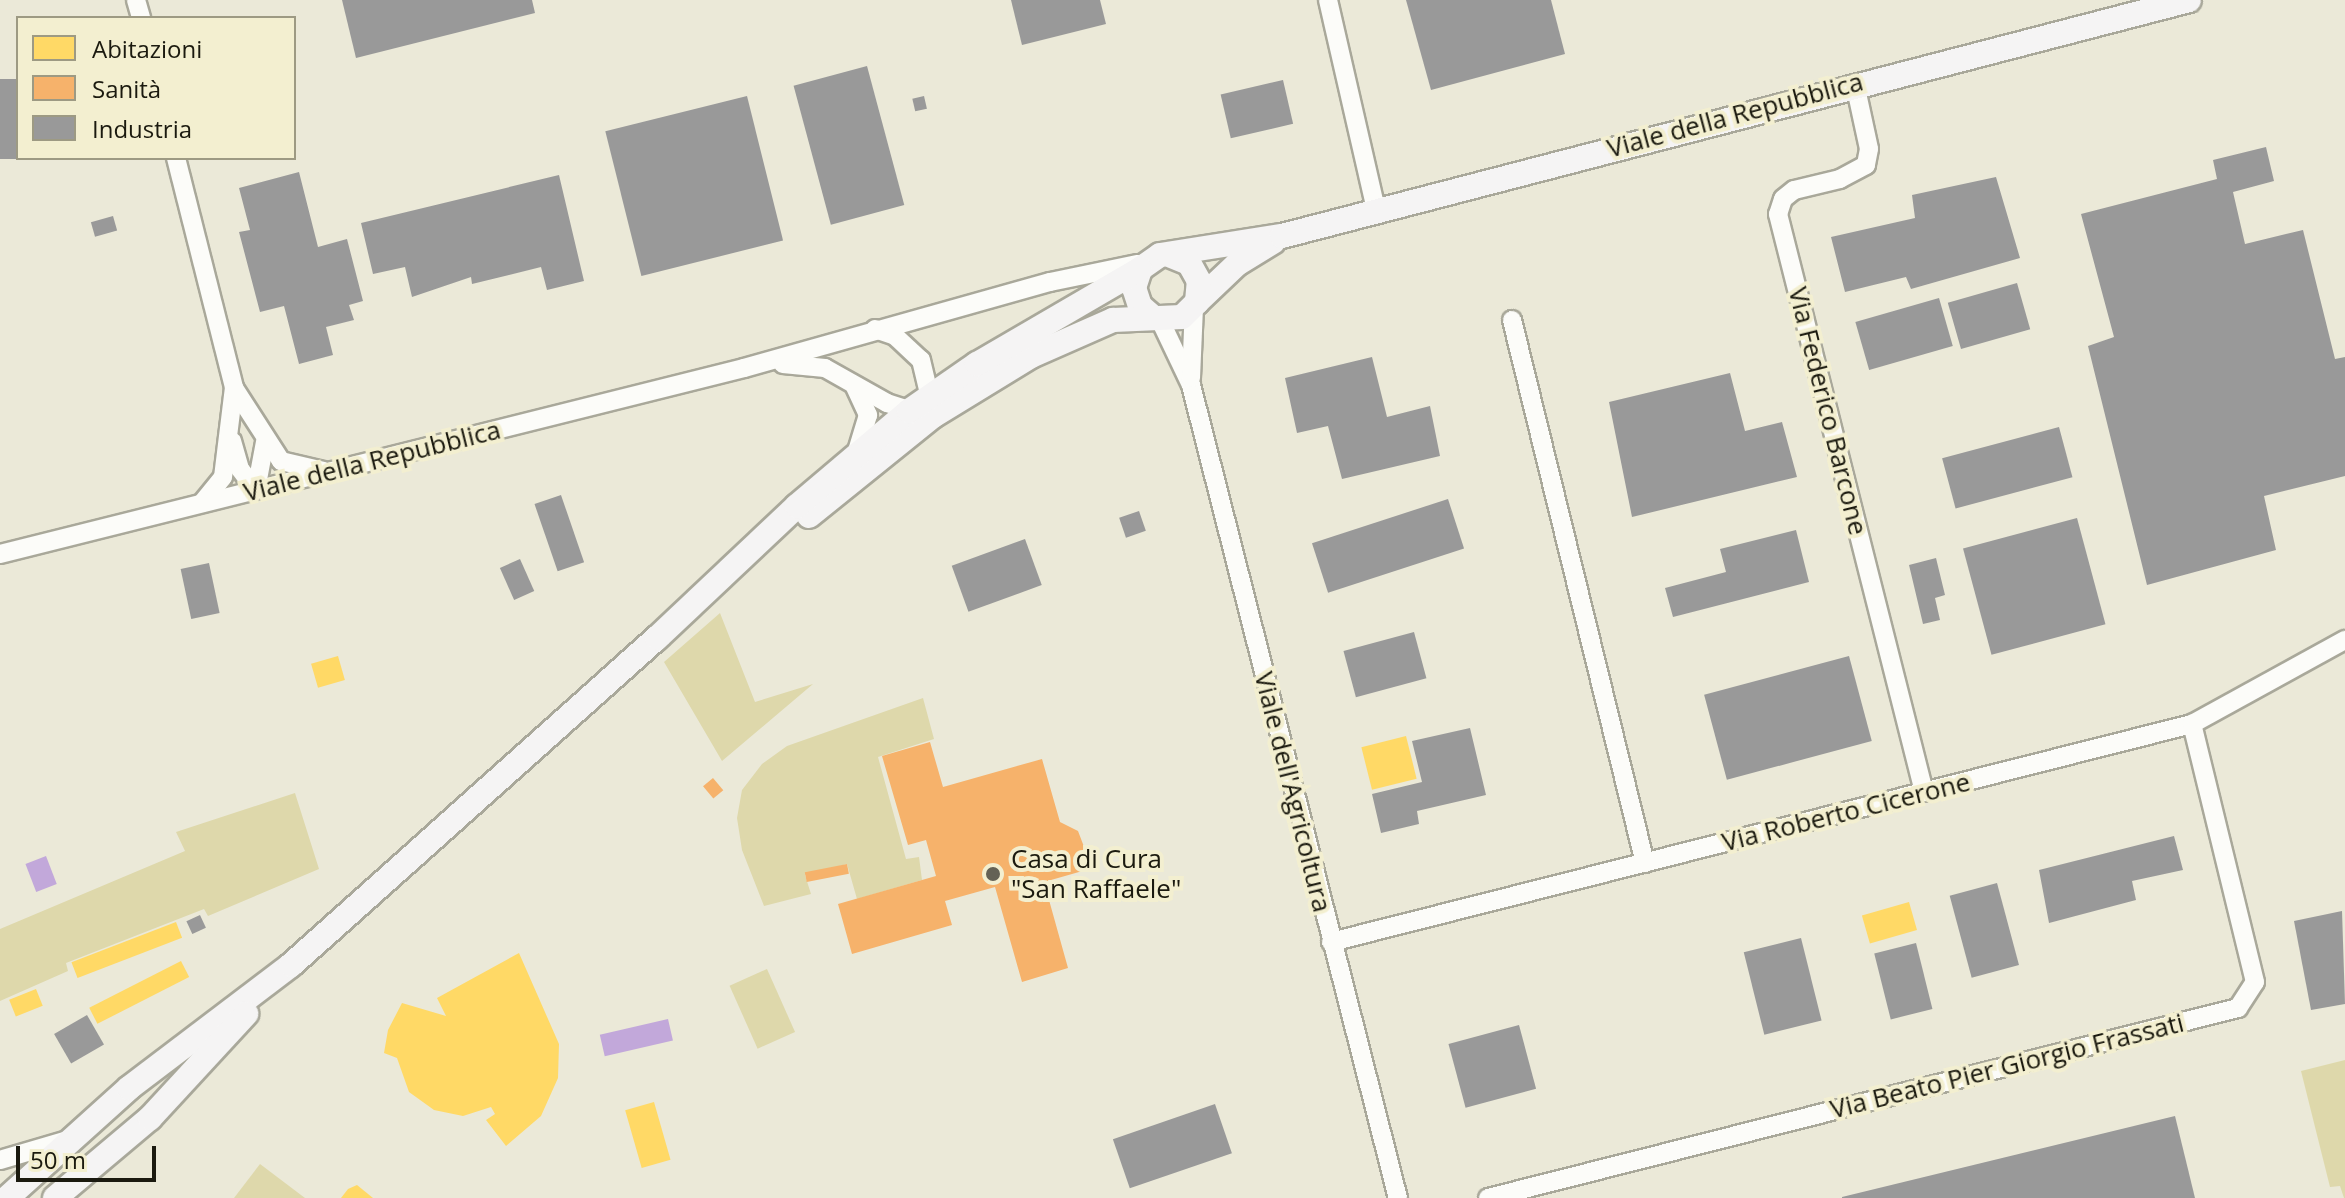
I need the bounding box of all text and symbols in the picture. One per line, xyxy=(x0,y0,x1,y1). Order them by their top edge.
legend xyxy=(16,16,296,160)
text: Abitazioni xyxy=(92,32,202,65)
street label: Viale della Repubblica xyxy=(1604,66,1866,164)
text: Sanità xyxy=(92,72,161,105)
text: Industria xyxy=(92,112,192,145)
street label: Via Federico Barcone xyxy=(1782,284,1874,538)
street label: Viale della Repubblica xyxy=(240,414,504,508)
street label: Viale dell'Agricoltura xyxy=(1248,669,1338,915)
street label: Via Roberto Cicerone xyxy=(1719,766,1973,858)
place label: Casa di Cura "San Raffaele" xyxy=(1011,843,1181,904)
marker: Casa di Cura "San Raffaele" xyxy=(982,863,1004,885)
street label: Via Beato Pier Giorgio Frassati xyxy=(1827,1007,2187,1125)
scale bar xyxy=(20,1130,160,1180)
text: 50 m xyxy=(30,1143,86,1176)

